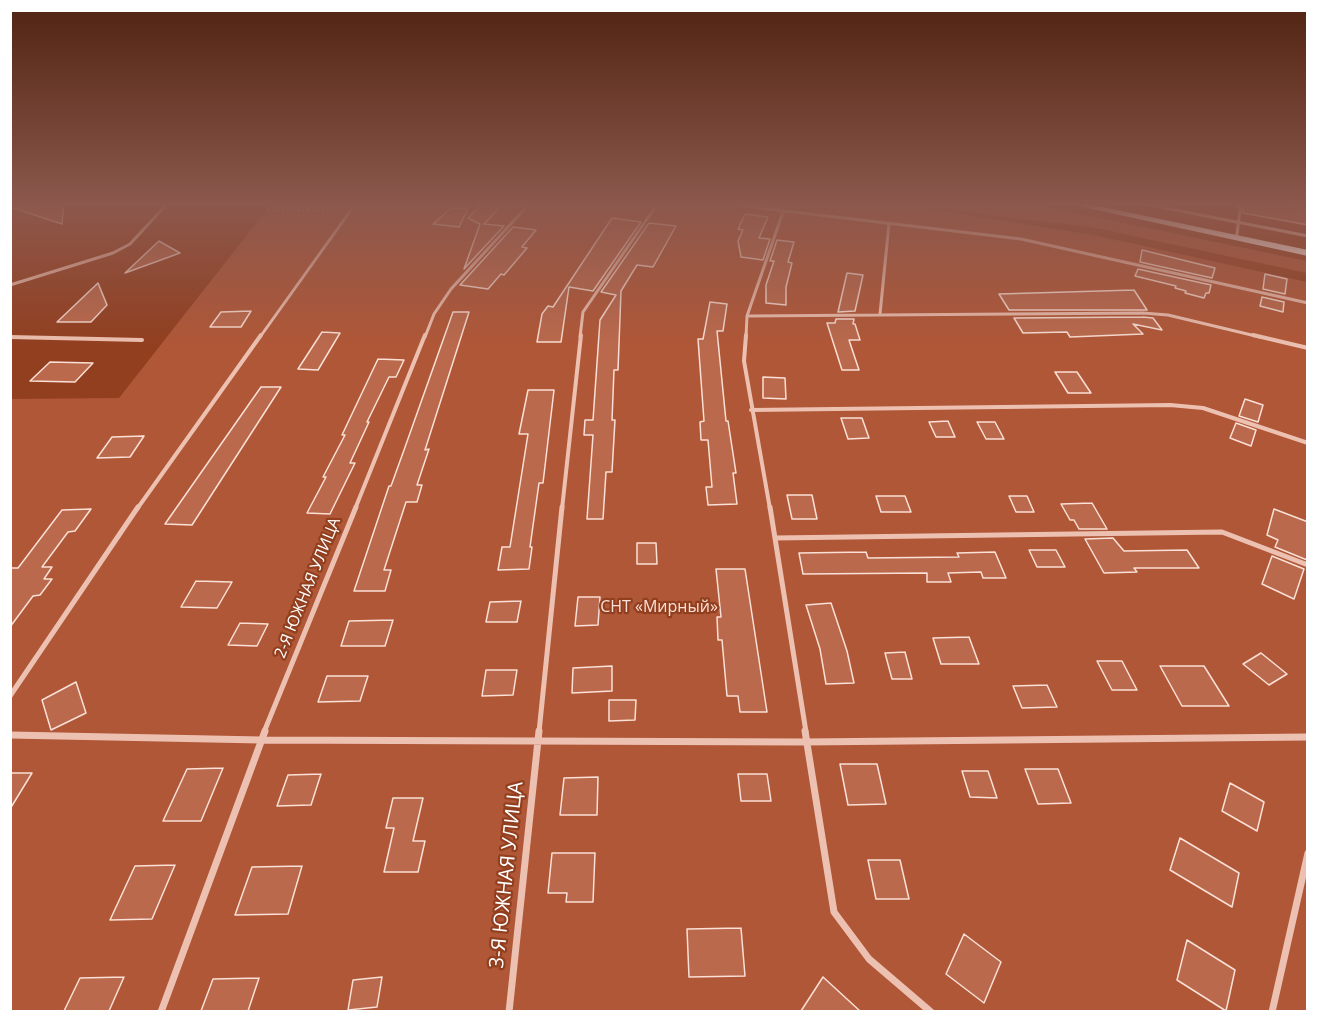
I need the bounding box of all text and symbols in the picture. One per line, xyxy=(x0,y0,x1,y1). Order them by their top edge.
street label: 2-Я ЮЖНАЯ УЛИЦА xyxy=(271,515,345,661)
park label: СНТ «Мирный» xyxy=(600,597,718,617)
street label: 3-Я ЮЖНАЯ УЛИЦА xyxy=(485,780,529,970)

